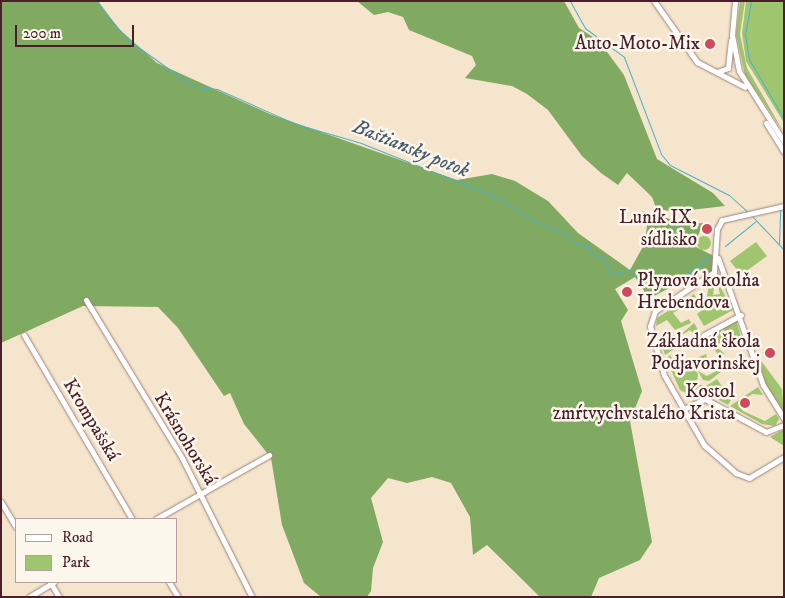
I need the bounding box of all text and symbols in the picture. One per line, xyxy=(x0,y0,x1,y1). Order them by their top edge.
scale bar xyxy=(18,15,136,47)
text: 200 m xyxy=(23,24,61,43)
place label: Auto-Moto-Mix xyxy=(575,33,700,55)
marker: Auto-Moto-Mix xyxy=(704,38,716,50)
water label: Baštiansky potok xyxy=(350,115,472,183)
place label: Luník IX, sídlisko xyxy=(619,207,697,251)
marker: Luník IX, sídlisko xyxy=(701,223,713,235)
place label: Plynová kotolňa Hrebendova xyxy=(637,270,759,314)
marker: Plynová kotolňa Hrebendova xyxy=(621,286,633,298)
place label: Základná škola Podjavorinskej xyxy=(646,331,760,375)
marker: Základná škola Podjavorinskej xyxy=(764,347,776,359)
street label: Krompašská xyxy=(58,375,124,465)
place label: Kostol zmŕtvychvstalého Krista xyxy=(553,381,735,425)
street label: Krásnohorská xyxy=(148,389,222,489)
marker: Kostol zmŕtvychvstalého Krista xyxy=(739,397,751,409)
legend xyxy=(15,518,178,583)
text: Road xyxy=(62,528,93,547)
text: Park xyxy=(62,553,90,572)

